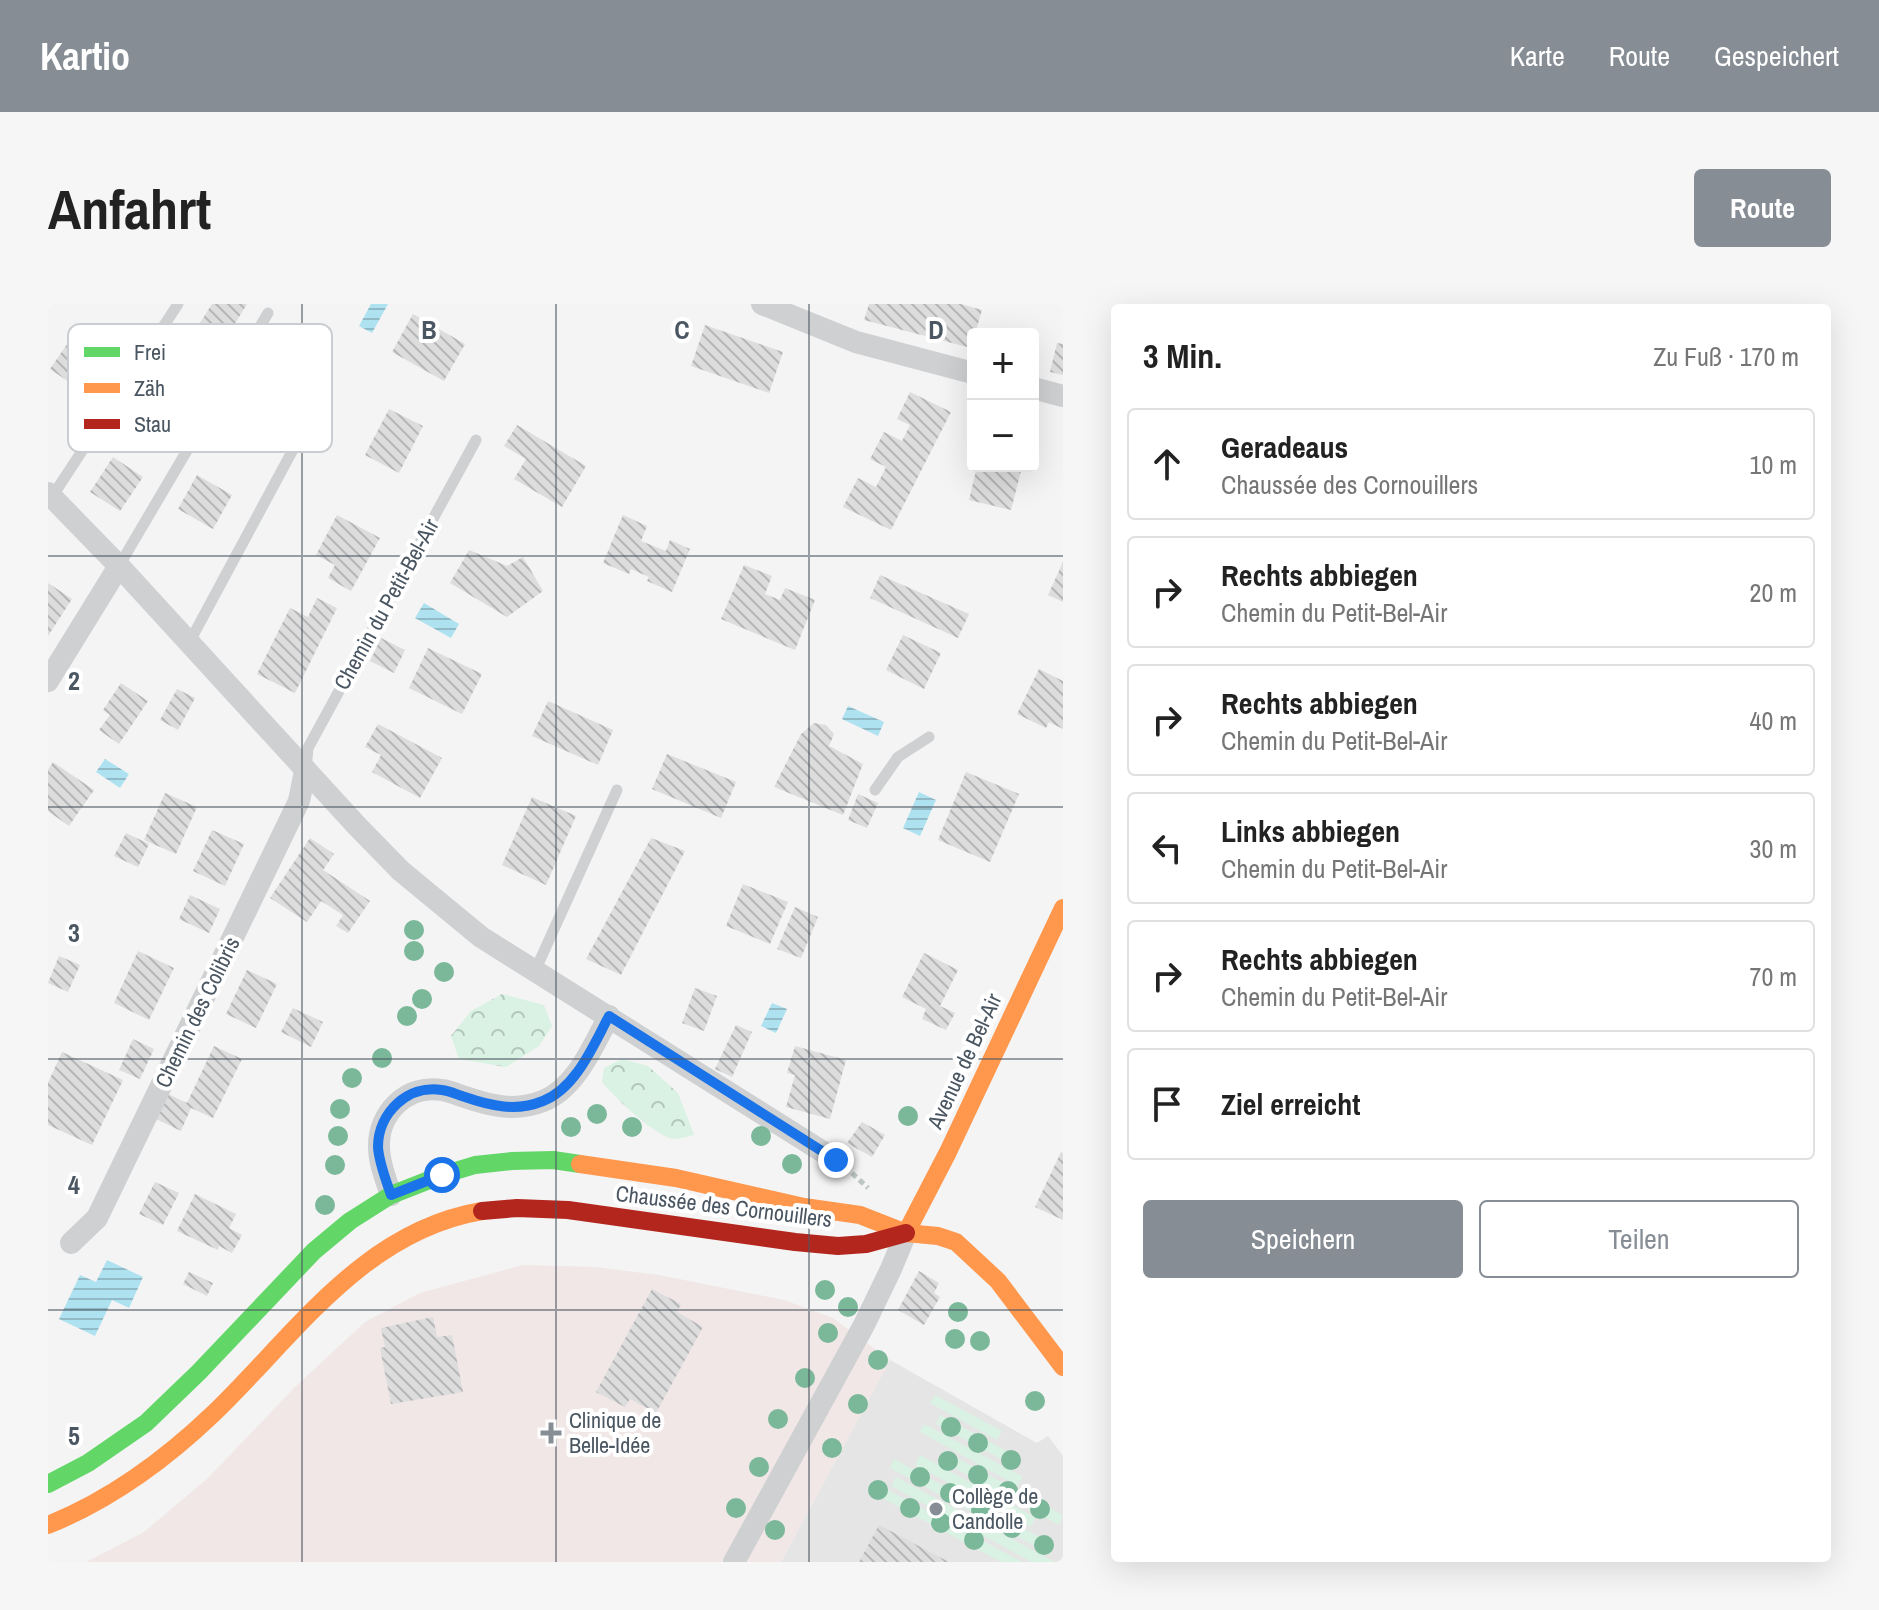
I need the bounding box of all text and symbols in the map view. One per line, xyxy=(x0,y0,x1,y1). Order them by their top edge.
text: Kartio xyxy=(40,31,130,82)
text: Karte xyxy=(1510,37,1565,75)
text: Route xyxy=(1609,37,1670,75)
text: Gespeichert xyxy=(1714,37,1839,75)
button: Route xyxy=(1694,169,1831,247)
text: Anfahrt xyxy=(48,171,211,246)
text: B xyxy=(421,312,437,347)
text: C xyxy=(674,312,690,347)
text: D xyxy=(928,312,944,347)
legend xyxy=(68,324,332,452)
map controls xyxy=(967,328,1039,472)
button: + xyxy=(967,328,1039,400)
text: 3 Min. xyxy=(1143,333,1222,379)
text: Frei xyxy=(134,337,166,367)
text: Zu Fuß · 170 m xyxy=(1653,339,1799,374)
text: Zäh xyxy=(134,373,165,403)
button: − xyxy=(967,400,1039,472)
text: Stau xyxy=(134,409,171,439)
text: Geradeaus xyxy=(1221,427,1348,467)
icon: ahead xyxy=(1145,442,1189,486)
text: 10 m xyxy=(1750,447,1797,482)
text: Chaussée des Cornouillers xyxy=(1221,467,1478,502)
street label: Chemin du Petit-Bel-Air xyxy=(326,513,446,695)
text: Rechts abbiegen xyxy=(1221,555,1418,595)
icon: right xyxy=(1145,570,1189,614)
text: 20 m xyxy=(1750,575,1797,610)
text: Chemin du Petit-Bel-Air xyxy=(1221,595,1447,630)
text: 2 xyxy=(68,663,80,698)
text: Rechts abbiegen xyxy=(1221,683,1418,723)
icon: right xyxy=(1145,698,1189,742)
text: 40 m xyxy=(1750,703,1797,738)
text: Chemin du Petit-Bel-Air xyxy=(1221,723,1447,758)
text: Links abbiegen xyxy=(1221,811,1400,851)
icon: left xyxy=(1145,826,1189,870)
text: 30 m xyxy=(1750,831,1797,866)
text: Chemin du Petit-Bel-Air xyxy=(1221,851,1447,886)
text: 3 xyxy=(68,915,80,950)
street label: Chemin des Colibris xyxy=(147,932,247,1092)
text: Rechts abbiegen xyxy=(1221,939,1418,979)
icon: right xyxy=(1145,954,1189,998)
text: 70 m xyxy=(1750,959,1797,994)
text: Chemin du Petit-Bel-Air xyxy=(1221,979,1447,1014)
street label: Avenue de Bel-Air xyxy=(919,988,1008,1134)
icon: arrive xyxy=(1145,1082,1189,1126)
text: Ziel erreicht xyxy=(1221,1084,1360,1124)
route end xyxy=(818,1142,854,1178)
route start xyxy=(424,1157,460,1193)
text: 4 xyxy=(68,1167,80,1202)
street label: Chaussée des Cornouillers xyxy=(614,1178,834,1234)
button: Speichern xyxy=(1143,1200,1463,1278)
button: Teilen xyxy=(1479,1200,1799,1278)
place label: Clinique de Belle-Idée xyxy=(569,1405,661,1460)
text: 5 xyxy=(68,1418,80,1453)
marker: Clinique de Belle-Idée xyxy=(540,1422,562,1444)
place label: Collège de Candolle xyxy=(952,1481,1038,1536)
marker: Collège de Candolle xyxy=(927,1500,945,1518)

